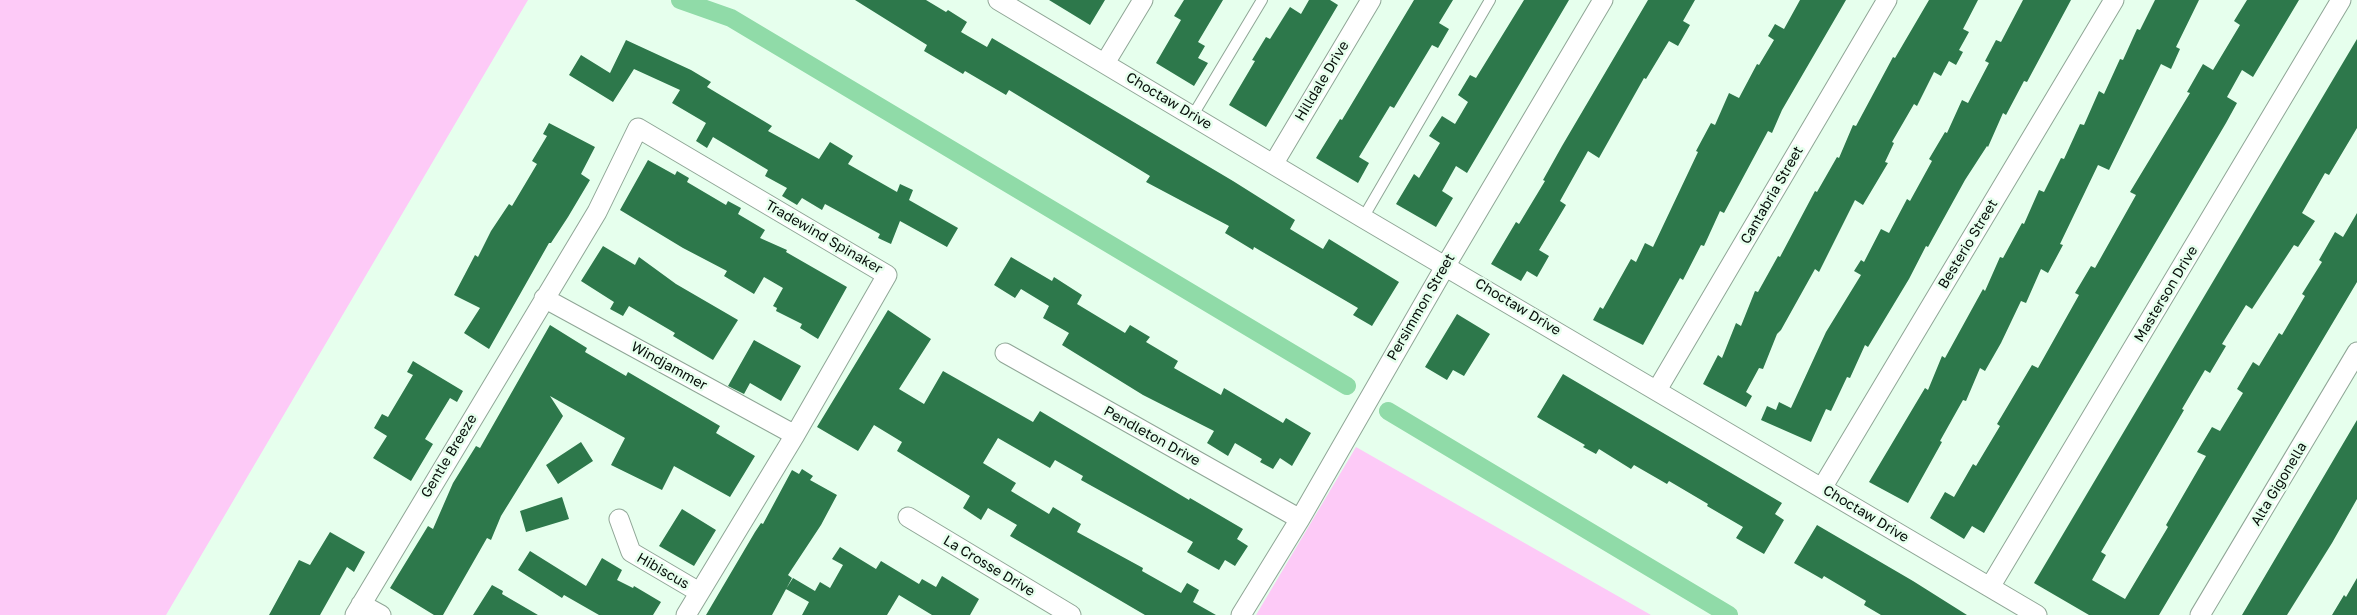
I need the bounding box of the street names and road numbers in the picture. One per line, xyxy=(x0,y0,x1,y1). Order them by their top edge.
street label: Hilldale Drive xyxy=(1292,38,1352,124)
street label: Choctaw Drive xyxy=(1123,69,1215,133)
street label: Cantabria Street xyxy=(1737,143,1807,247)
street label: Besterio Street xyxy=(1935,196,2001,292)
street label: Tradewind Spinaker xyxy=(763,197,885,277)
street label: Masterson Drive xyxy=(2131,243,2201,345)
street label: Persimmon Street xyxy=(1384,251,1458,363)
street label: Choctaw Drive xyxy=(1472,275,1564,339)
street label: Windjammer xyxy=(628,338,710,394)
street label: Pendleton Drive xyxy=(1101,403,1203,469)
street label: Gentle Breeze xyxy=(418,411,480,501)
street label: Alta Gigonella xyxy=(2247,439,2311,529)
street label: Choctaw Drive xyxy=(1820,482,1912,546)
street label: La Crosse Drive xyxy=(940,532,1038,600)
street label: Hibiscus xyxy=(634,549,692,593)

